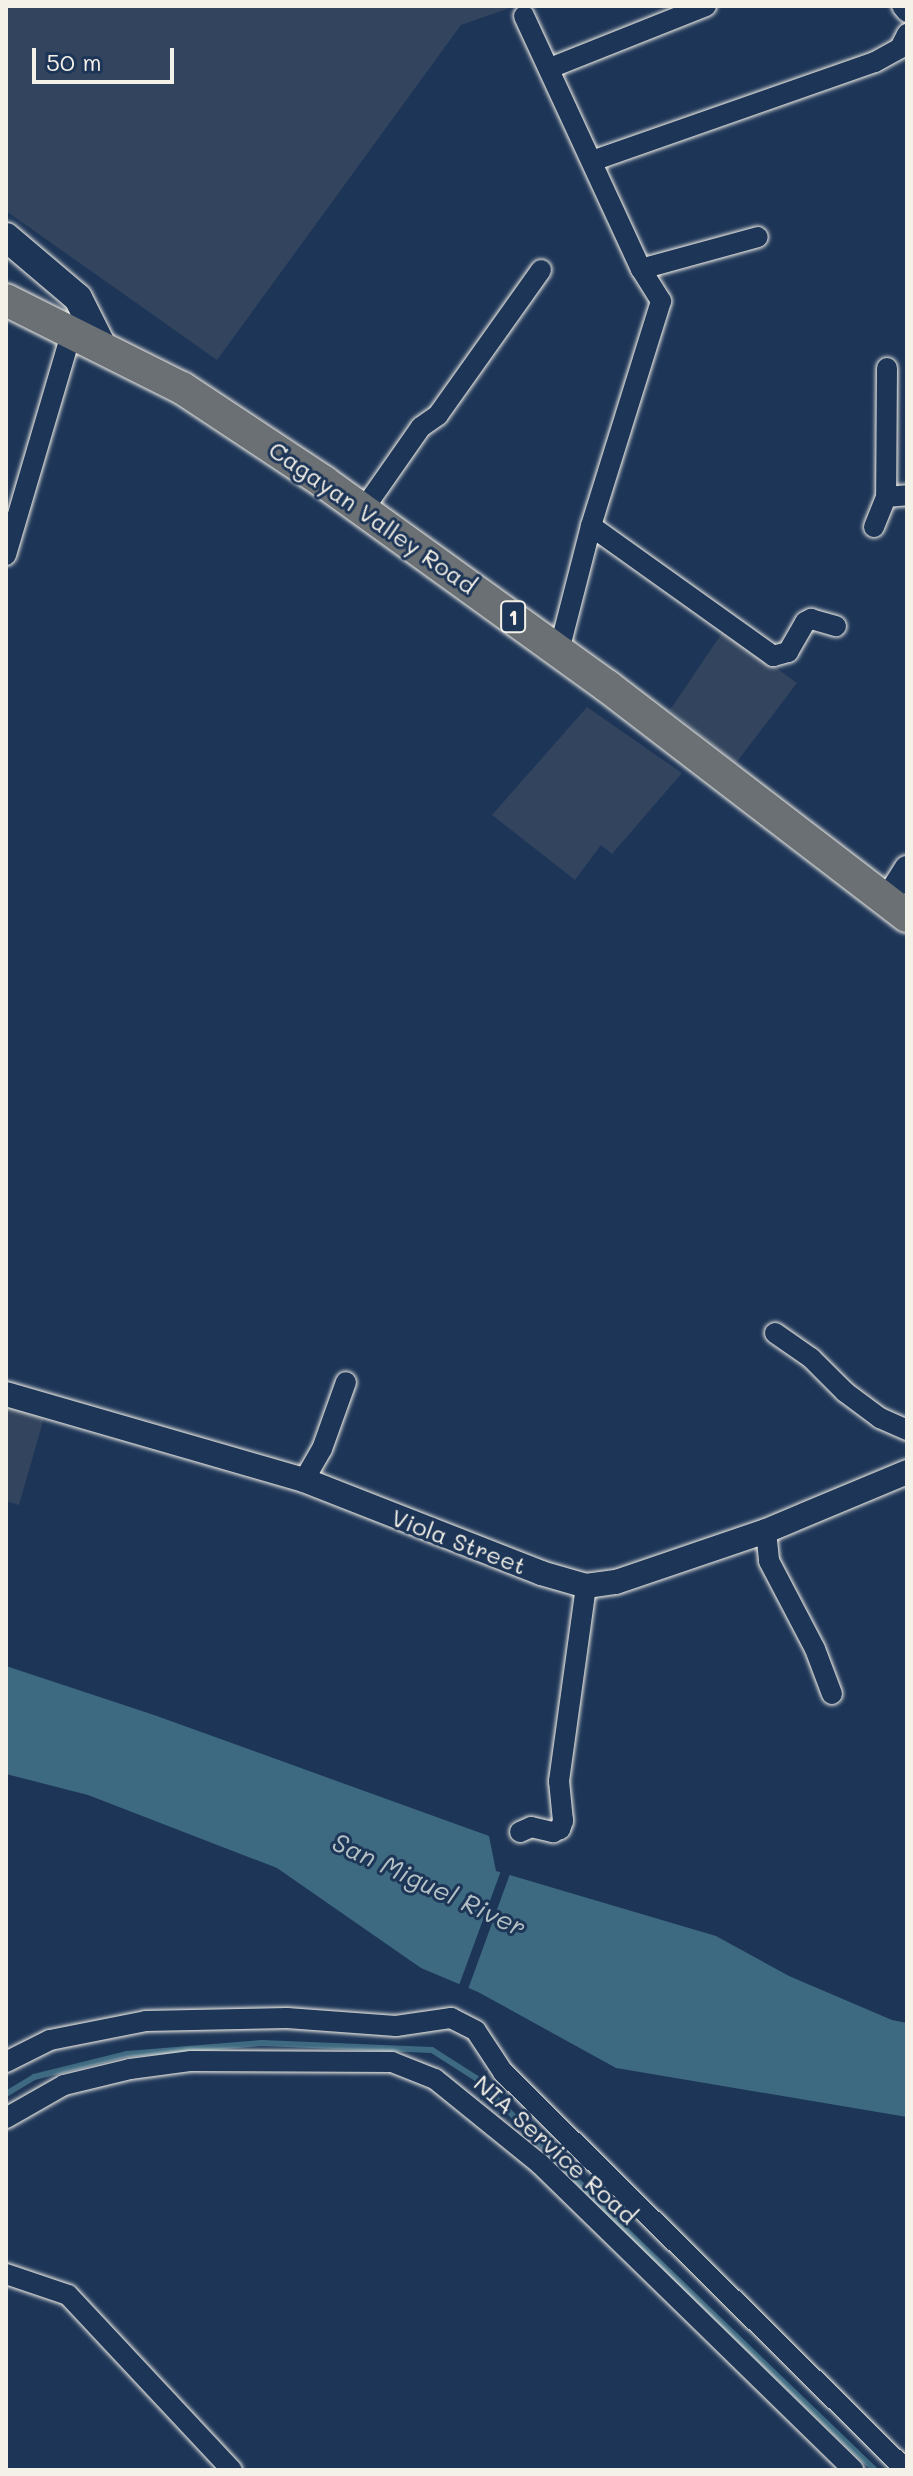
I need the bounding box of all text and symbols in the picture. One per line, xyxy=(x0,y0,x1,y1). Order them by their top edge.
scale bar xyxy=(36,32,178,82)
text: 50 m xyxy=(46,46,102,77)
street label: Cagayan Valley Road xyxy=(264,434,482,600)
road number: 1 xyxy=(499,599,527,635)
street label: Viola Street xyxy=(388,1502,530,1580)
water label: San Miguel River xyxy=(327,1826,531,1944)
street label: NIA Service Road xyxy=(469,2068,643,2230)

